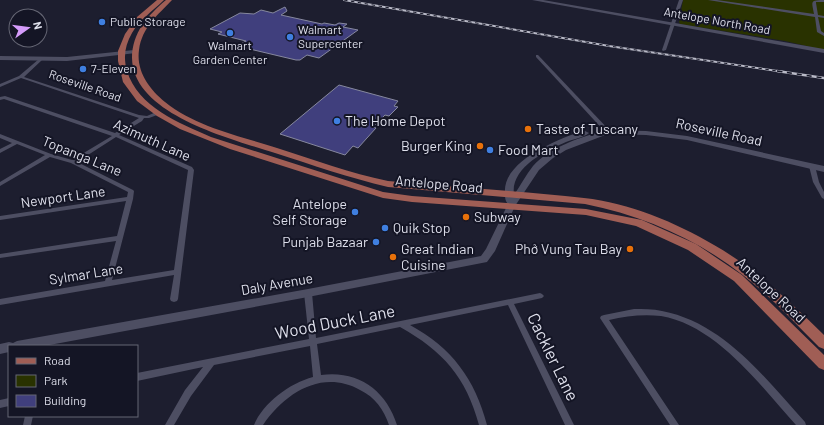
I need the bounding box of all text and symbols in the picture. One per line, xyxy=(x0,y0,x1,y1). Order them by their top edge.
street label: Antelope North Road xyxy=(663,4,772,36)
north arrow xyxy=(8,8,48,48)
place label: Public Storage xyxy=(110,14,186,28)
marker: Public Storage xyxy=(97,17,107,27)
text: N xyxy=(31,20,45,31)
place label: Walmart Supercenter xyxy=(298,22,363,50)
marker: Walmart Garden Center xyxy=(225,28,235,38)
marker: Walmart Supercenter xyxy=(285,32,295,42)
place label: Walmart Garden Center xyxy=(193,38,268,66)
place label: 7-Eleven xyxy=(91,61,136,75)
marker: 7-Eleven xyxy=(78,64,88,74)
street label: Roseville Road xyxy=(47,66,123,104)
place label: The Home Depot xyxy=(345,112,446,129)
street label: Roseville Road xyxy=(674,114,764,149)
street label: Azimuth Lane xyxy=(111,115,194,164)
marker: The Home Depot xyxy=(332,116,342,126)
place label: Taste of Tuscany xyxy=(536,120,639,137)
marker: Taste of Tuscany xyxy=(523,124,533,134)
street label: Topanga Lane xyxy=(40,132,125,179)
place label: Burger King xyxy=(401,137,472,154)
marker: Burger King xyxy=(475,141,485,151)
place label: Food Mart xyxy=(498,141,559,158)
marker: Food Mart xyxy=(485,145,495,155)
street label: Antelope Road xyxy=(394,171,484,196)
street label: Newport Lane xyxy=(20,182,106,211)
place label: Antelope Self Storage xyxy=(272,195,347,228)
marker: Antelope Self Storage xyxy=(350,207,360,217)
place label: Subway xyxy=(474,208,521,225)
marker: Subway xyxy=(461,212,471,222)
place label: Quik Stop xyxy=(393,219,450,236)
marker: Quik Stop xyxy=(380,223,390,233)
place label: Punjab Bazaar xyxy=(282,233,368,250)
marker: Punjab Bazaar xyxy=(371,237,381,247)
place label: Great Indian Cuisine xyxy=(401,240,474,273)
place label: Phở Vung Tau Bay xyxy=(515,240,623,257)
marker: Phở Vung Tau Bay xyxy=(625,244,635,254)
marker: Great Indian Cuisine xyxy=(388,252,398,262)
street label: Antelope Road xyxy=(733,253,809,326)
street label: Sylmar Lane xyxy=(48,259,124,288)
street label: Daly Avenue xyxy=(240,269,314,298)
street label: Wood Duck Lane xyxy=(273,300,397,342)
street label: Cackler Lane xyxy=(524,309,584,404)
legend xyxy=(8,345,138,417)
text: Road xyxy=(44,353,71,367)
text: Park xyxy=(44,373,68,387)
text: Building xyxy=(44,393,86,407)

